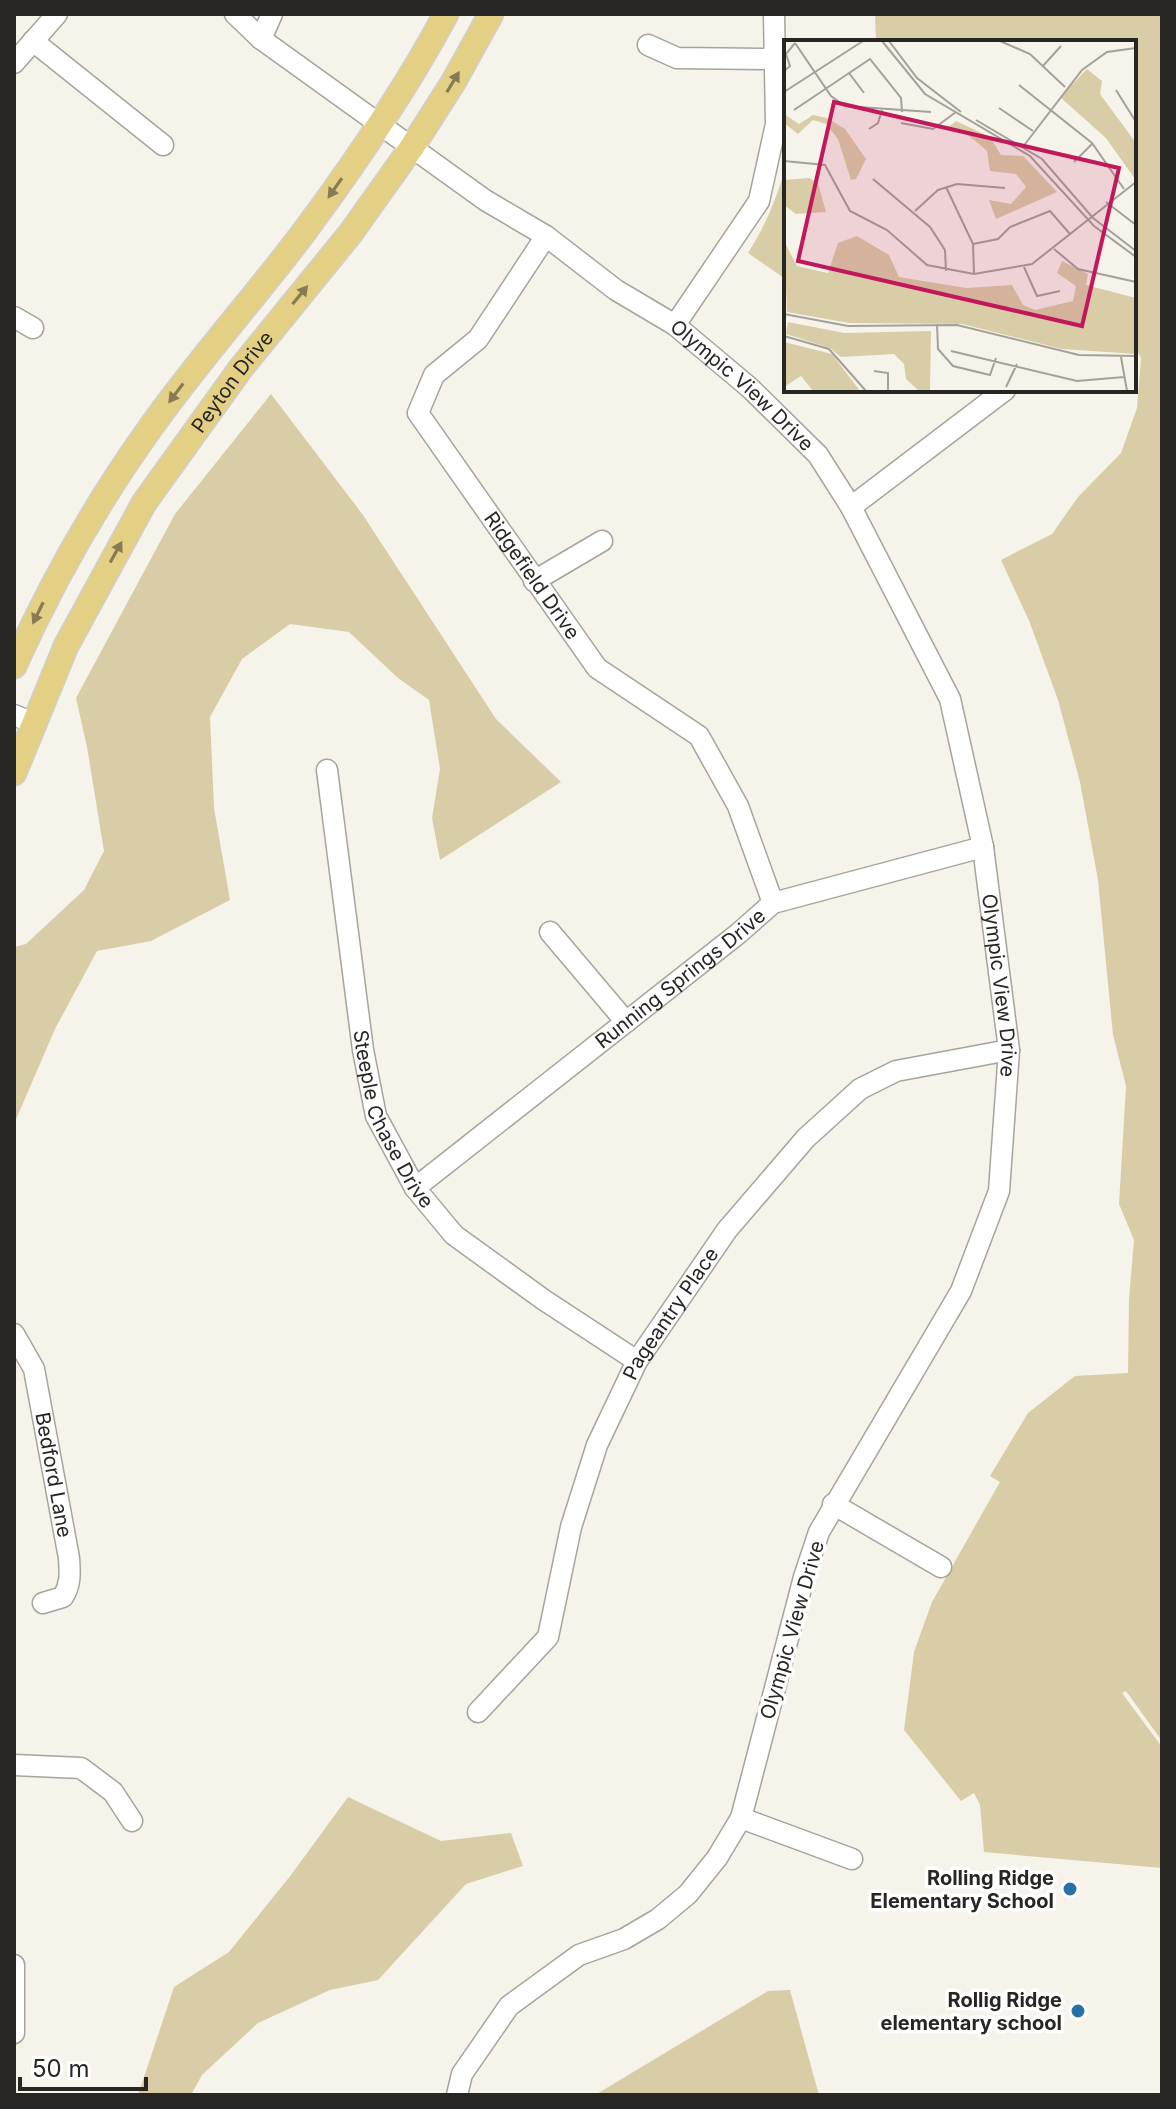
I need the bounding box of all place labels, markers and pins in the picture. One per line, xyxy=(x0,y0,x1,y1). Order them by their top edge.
place label: Rolling Ridge Elementary School xyxy=(870,1866,1054,1913)
marker: Rolling Ridge Elementary School xyxy=(1061,1880,1079,1898)
place label: Rollig Ridge elementary school xyxy=(880,1988,1062,2035)
marker: Rollig Ridge elementary school xyxy=(1069,2002,1087,2020)

